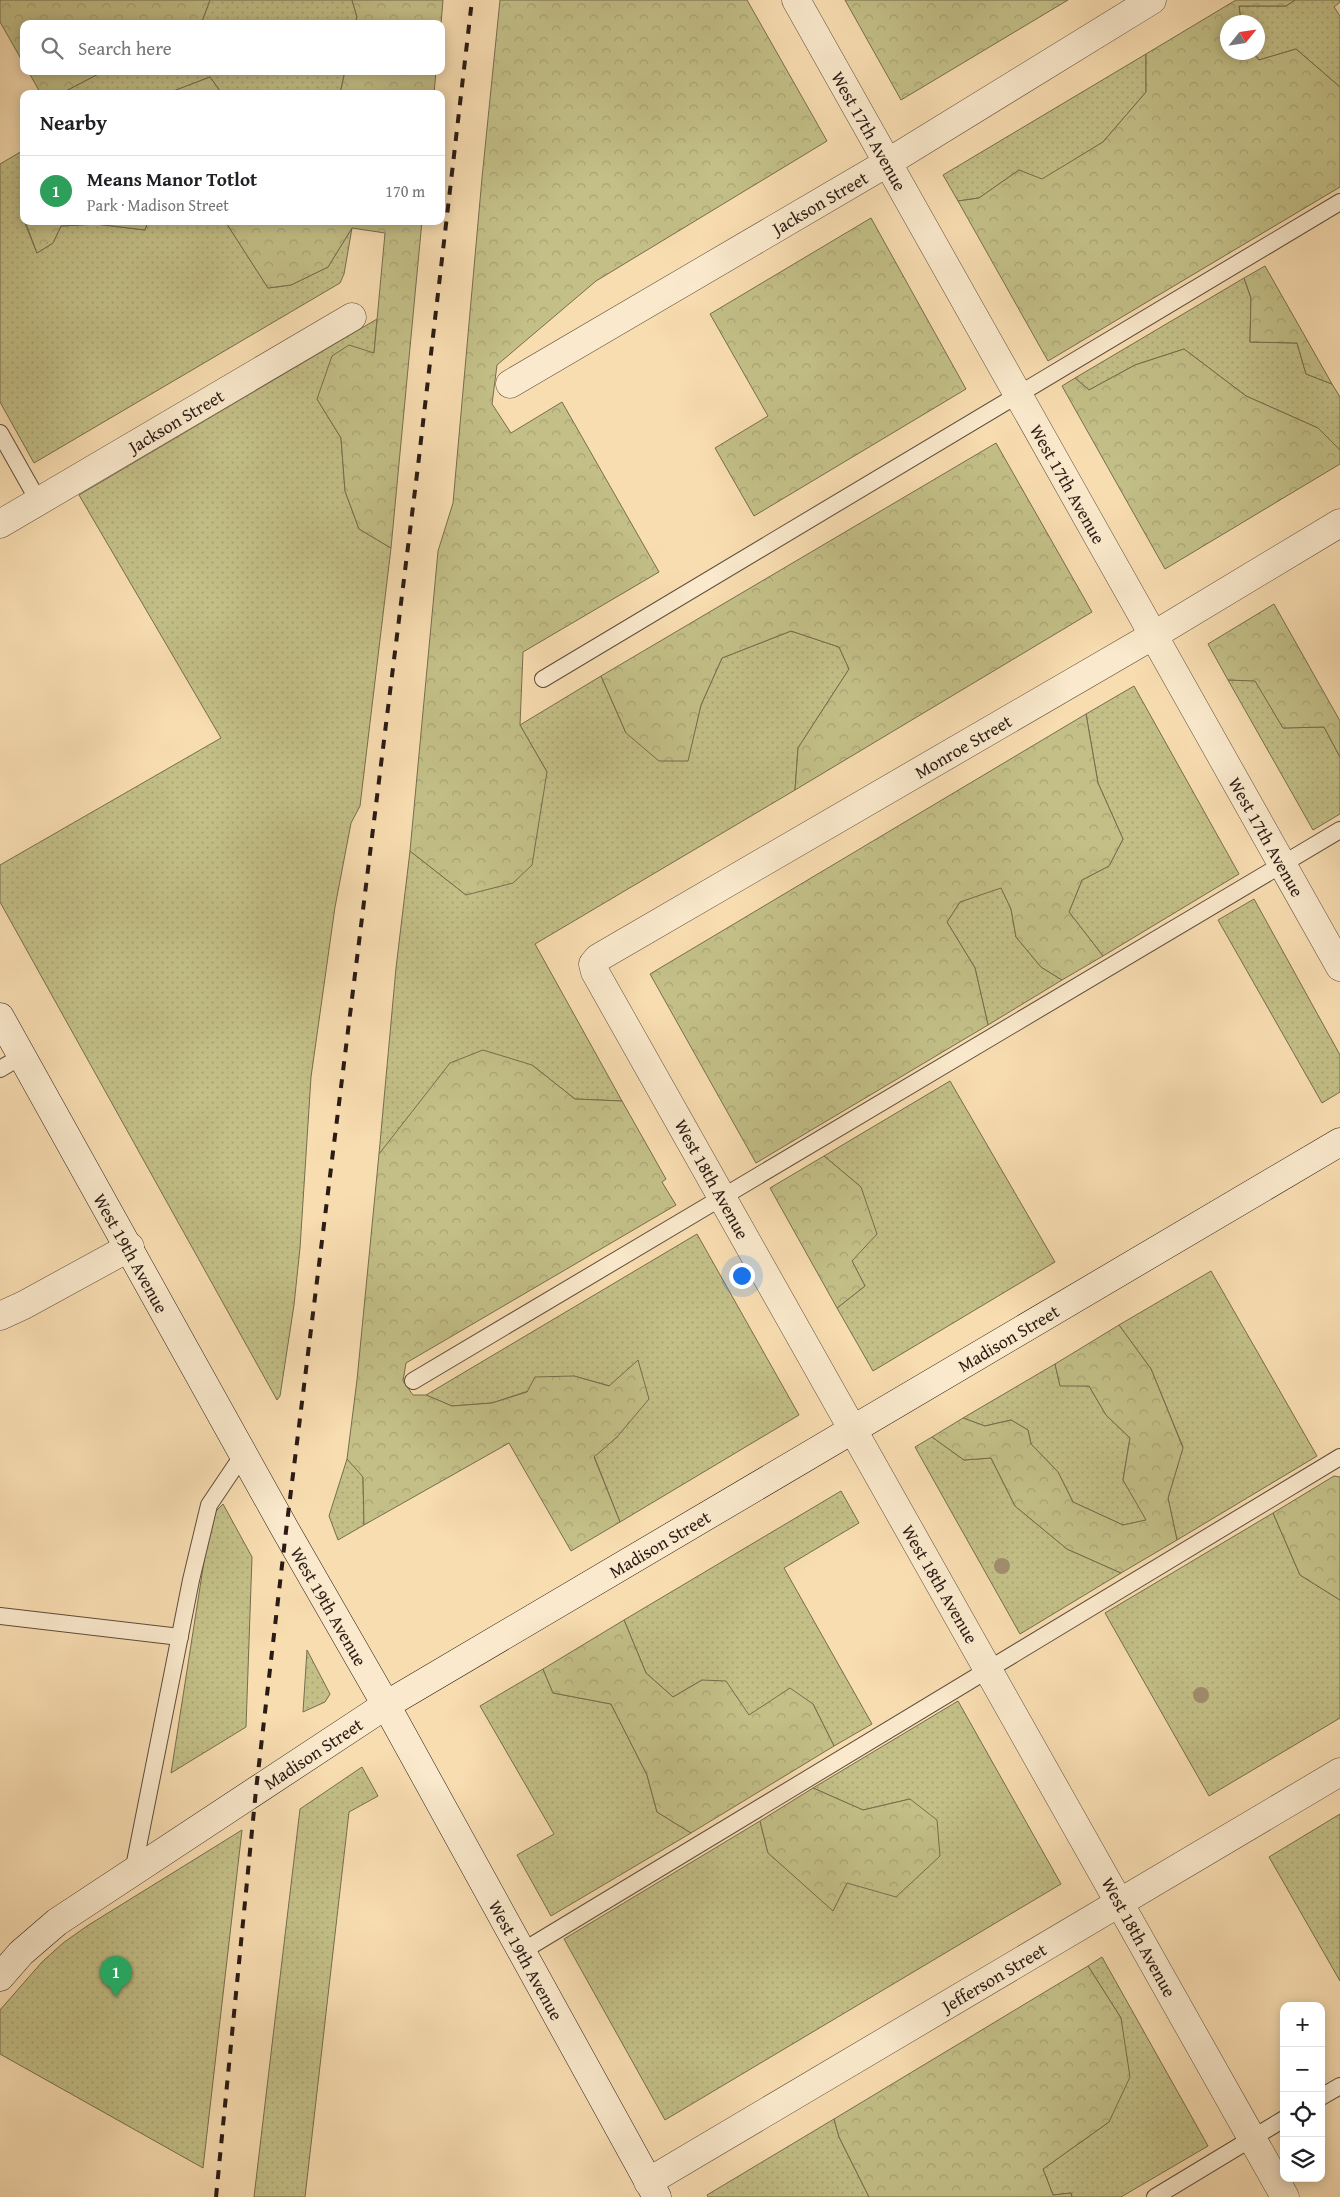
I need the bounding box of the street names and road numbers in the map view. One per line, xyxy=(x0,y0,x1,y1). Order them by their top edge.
street label: West 17th Avenue xyxy=(825,66,914,196)
street label: Jackson Street xyxy=(765,163,873,242)
street label: Jackson Street xyxy=(121,381,229,460)
street label: West 17th Avenue xyxy=(1024,419,1113,549)
street label: Monroe Street xyxy=(909,707,1017,785)
street label: West 17th Avenue xyxy=(1222,772,1311,902)
street label: West 18th Avenue xyxy=(668,1114,756,1244)
street label: West 19th Avenue xyxy=(87,1188,176,1318)
street label: Madison Street xyxy=(952,1297,1065,1378)
street label: Madison Street xyxy=(603,1503,716,1584)
street label: West 18th Avenue xyxy=(895,1519,985,1649)
street label: West 19th Avenue xyxy=(284,1542,374,1671)
street label: Madison Street xyxy=(258,1710,368,1796)
street label: West 18th Avenue xyxy=(1095,1872,1183,2002)
street label: West 19th Avenue xyxy=(482,1895,571,2025)
street label: Jefferson Street xyxy=(935,1935,1052,2020)

